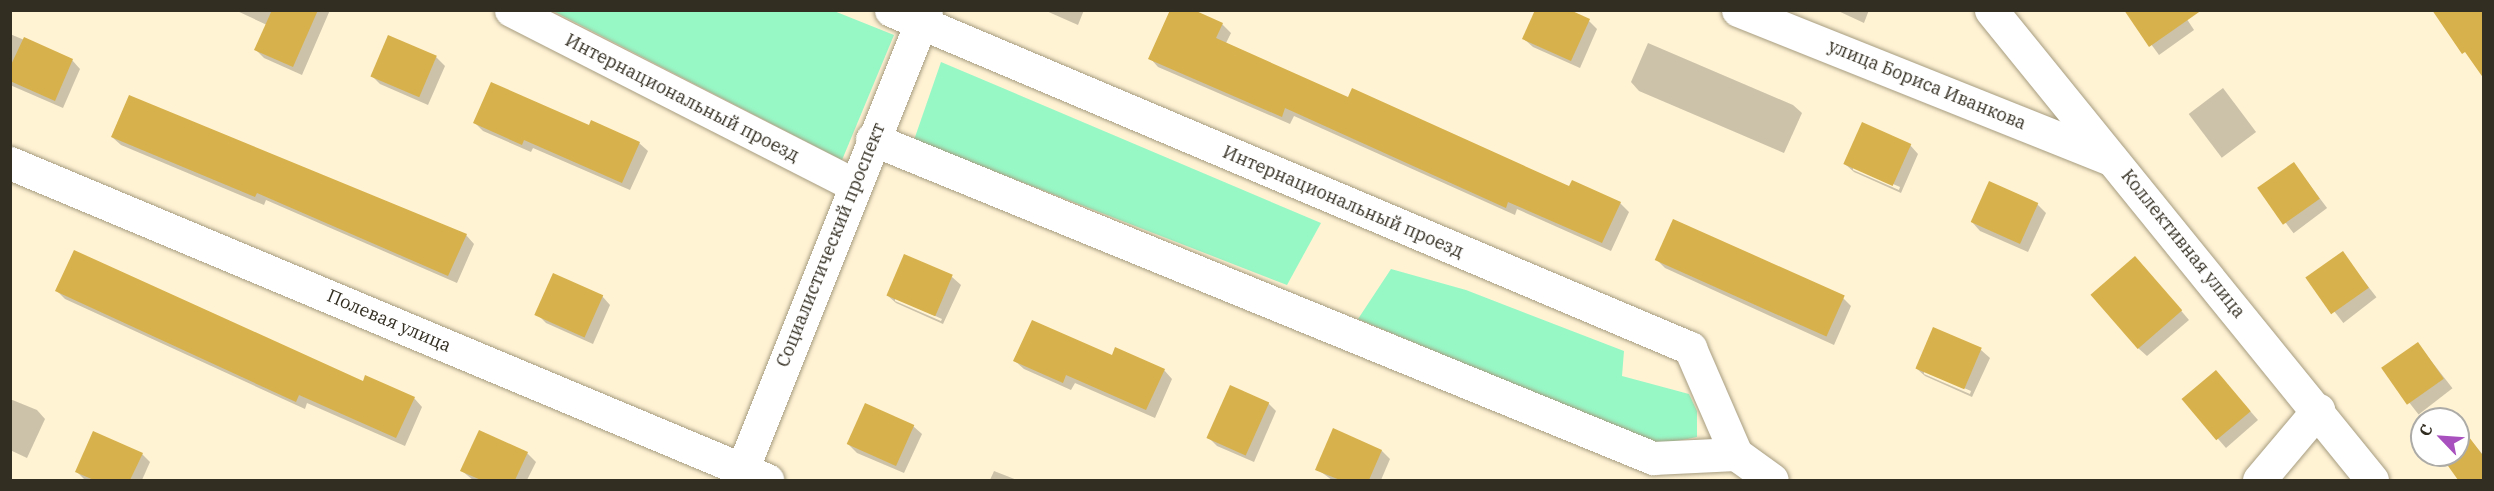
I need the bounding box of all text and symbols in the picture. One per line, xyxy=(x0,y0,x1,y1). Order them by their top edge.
street label: Интернациональный проезд xyxy=(561,29,803,167)
street label: улица Бориса Иванкова xyxy=(1825,35,2029,135)
street label: Социалистический проспект xyxy=(772,120,890,370)
street label: Интернациональный проезд xyxy=(1219,141,1467,263)
street label: Коллективная улица xyxy=(2116,165,2250,323)
street label: Полевая улица xyxy=(324,285,454,357)
north arrow xyxy=(2410,407,2470,467)
text: С xyxy=(2414,421,2437,439)

